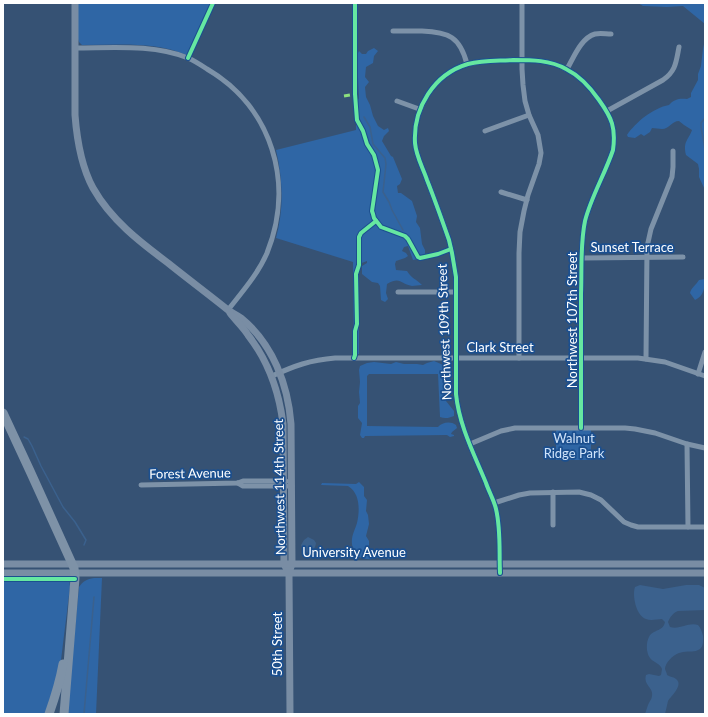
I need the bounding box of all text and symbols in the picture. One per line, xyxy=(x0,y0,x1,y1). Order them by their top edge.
street label: Sunset Terrace xyxy=(590,239,674,255)
street label: Northwest 107th Street xyxy=(564,251,580,388)
street label: Northwest 109th Street xyxy=(434,263,454,400)
street label: Clark Street xyxy=(466,339,534,355)
street label: Northwest 114th Street xyxy=(270,418,288,555)
park label: Walnut Ridge Park xyxy=(544,430,605,461)
street label: Forest Avenue xyxy=(149,464,231,482)
street label: University Avenue xyxy=(302,544,406,560)
street label: 50th Street xyxy=(269,611,285,676)

